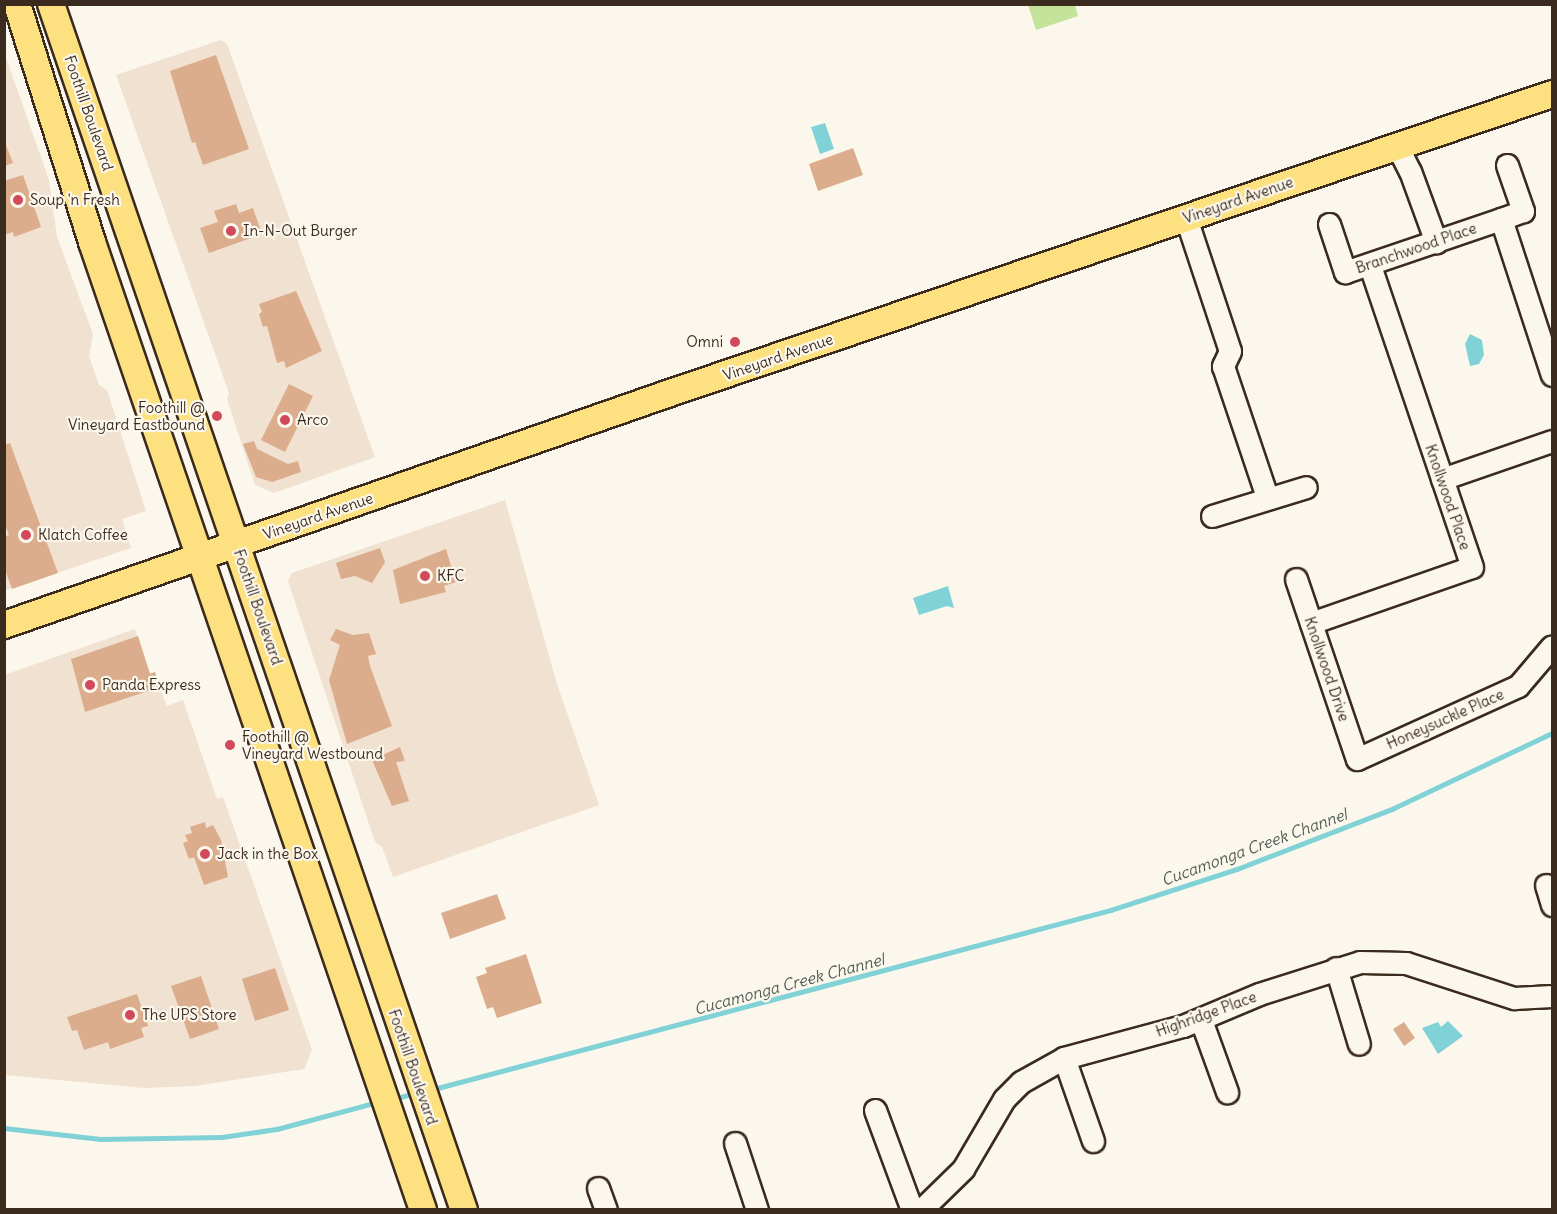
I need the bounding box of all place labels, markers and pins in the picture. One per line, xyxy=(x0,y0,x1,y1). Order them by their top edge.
place label: Soup 'n Fresh xyxy=(30,191,120,209)
marker: Soup 'n Fresh xyxy=(11,193,25,207)
place label: In-N-Out Burger xyxy=(243,222,357,240)
marker: In-N-Out Burger xyxy=(224,224,238,238)
place label: Omni xyxy=(686,333,723,351)
marker: Omni xyxy=(728,335,742,349)
place label: Foothill @ Vineyard Eastbound xyxy=(68,398,205,433)
marker: Foothill @ Vineyard Eastbound xyxy=(210,409,224,423)
place label: Arco xyxy=(297,411,329,429)
marker: Arco xyxy=(278,413,292,427)
place label: Klatch Coffee xyxy=(38,526,128,544)
marker: Klatch Coffee xyxy=(19,528,33,542)
place label: KFC xyxy=(437,567,464,585)
marker: KFC xyxy=(418,569,432,583)
place label: Panda Express xyxy=(102,676,201,694)
marker: Panda Express xyxy=(83,678,97,692)
place label: Foothill @ Vineyard Westbound xyxy=(242,727,383,762)
marker: Foothill @ Vineyard Westbound xyxy=(223,738,237,752)
place label: Jack in the Box xyxy=(217,845,318,863)
marker: Jack in the Box xyxy=(198,847,212,861)
place label: The UPS Store xyxy=(142,1006,237,1024)
marker: The UPS Store xyxy=(123,1008,137,1022)

